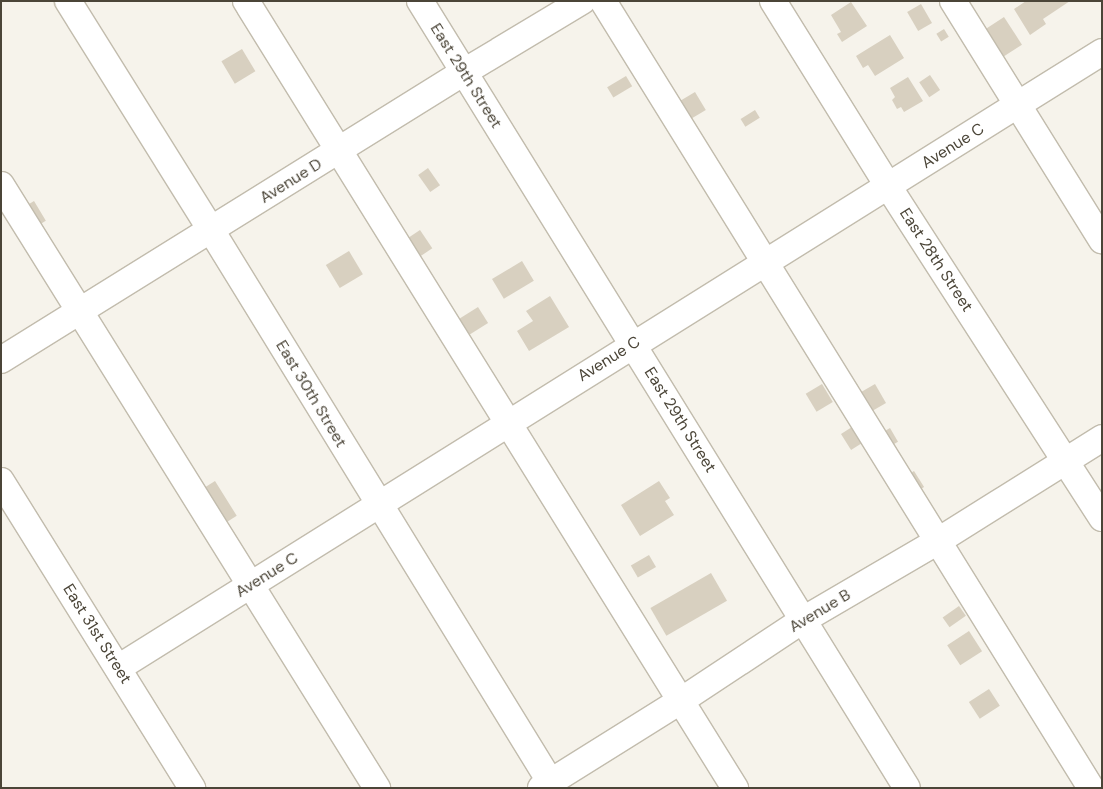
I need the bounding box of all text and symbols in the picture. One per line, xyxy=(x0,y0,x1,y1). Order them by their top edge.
street label: East 29th Street xyxy=(426,20,506,132)
street label: Avenue C xyxy=(918,119,988,173)
street label: Avenue D xyxy=(256,154,326,208)
street label: East 28th Street xyxy=(895,205,977,315)
street label: Avenue C xyxy=(574,332,644,386)
street label: East 30th Street xyxy=(272,337,350,451)
street label: East 29th Street xyxy=(640,364,720,476)
street label: Avenue C xyxy=(232,548,302,602)
street label: East 31st Street xyxy=(59,581,135,687)
street label: Avenue B xyxy=(786,585,854,637)

